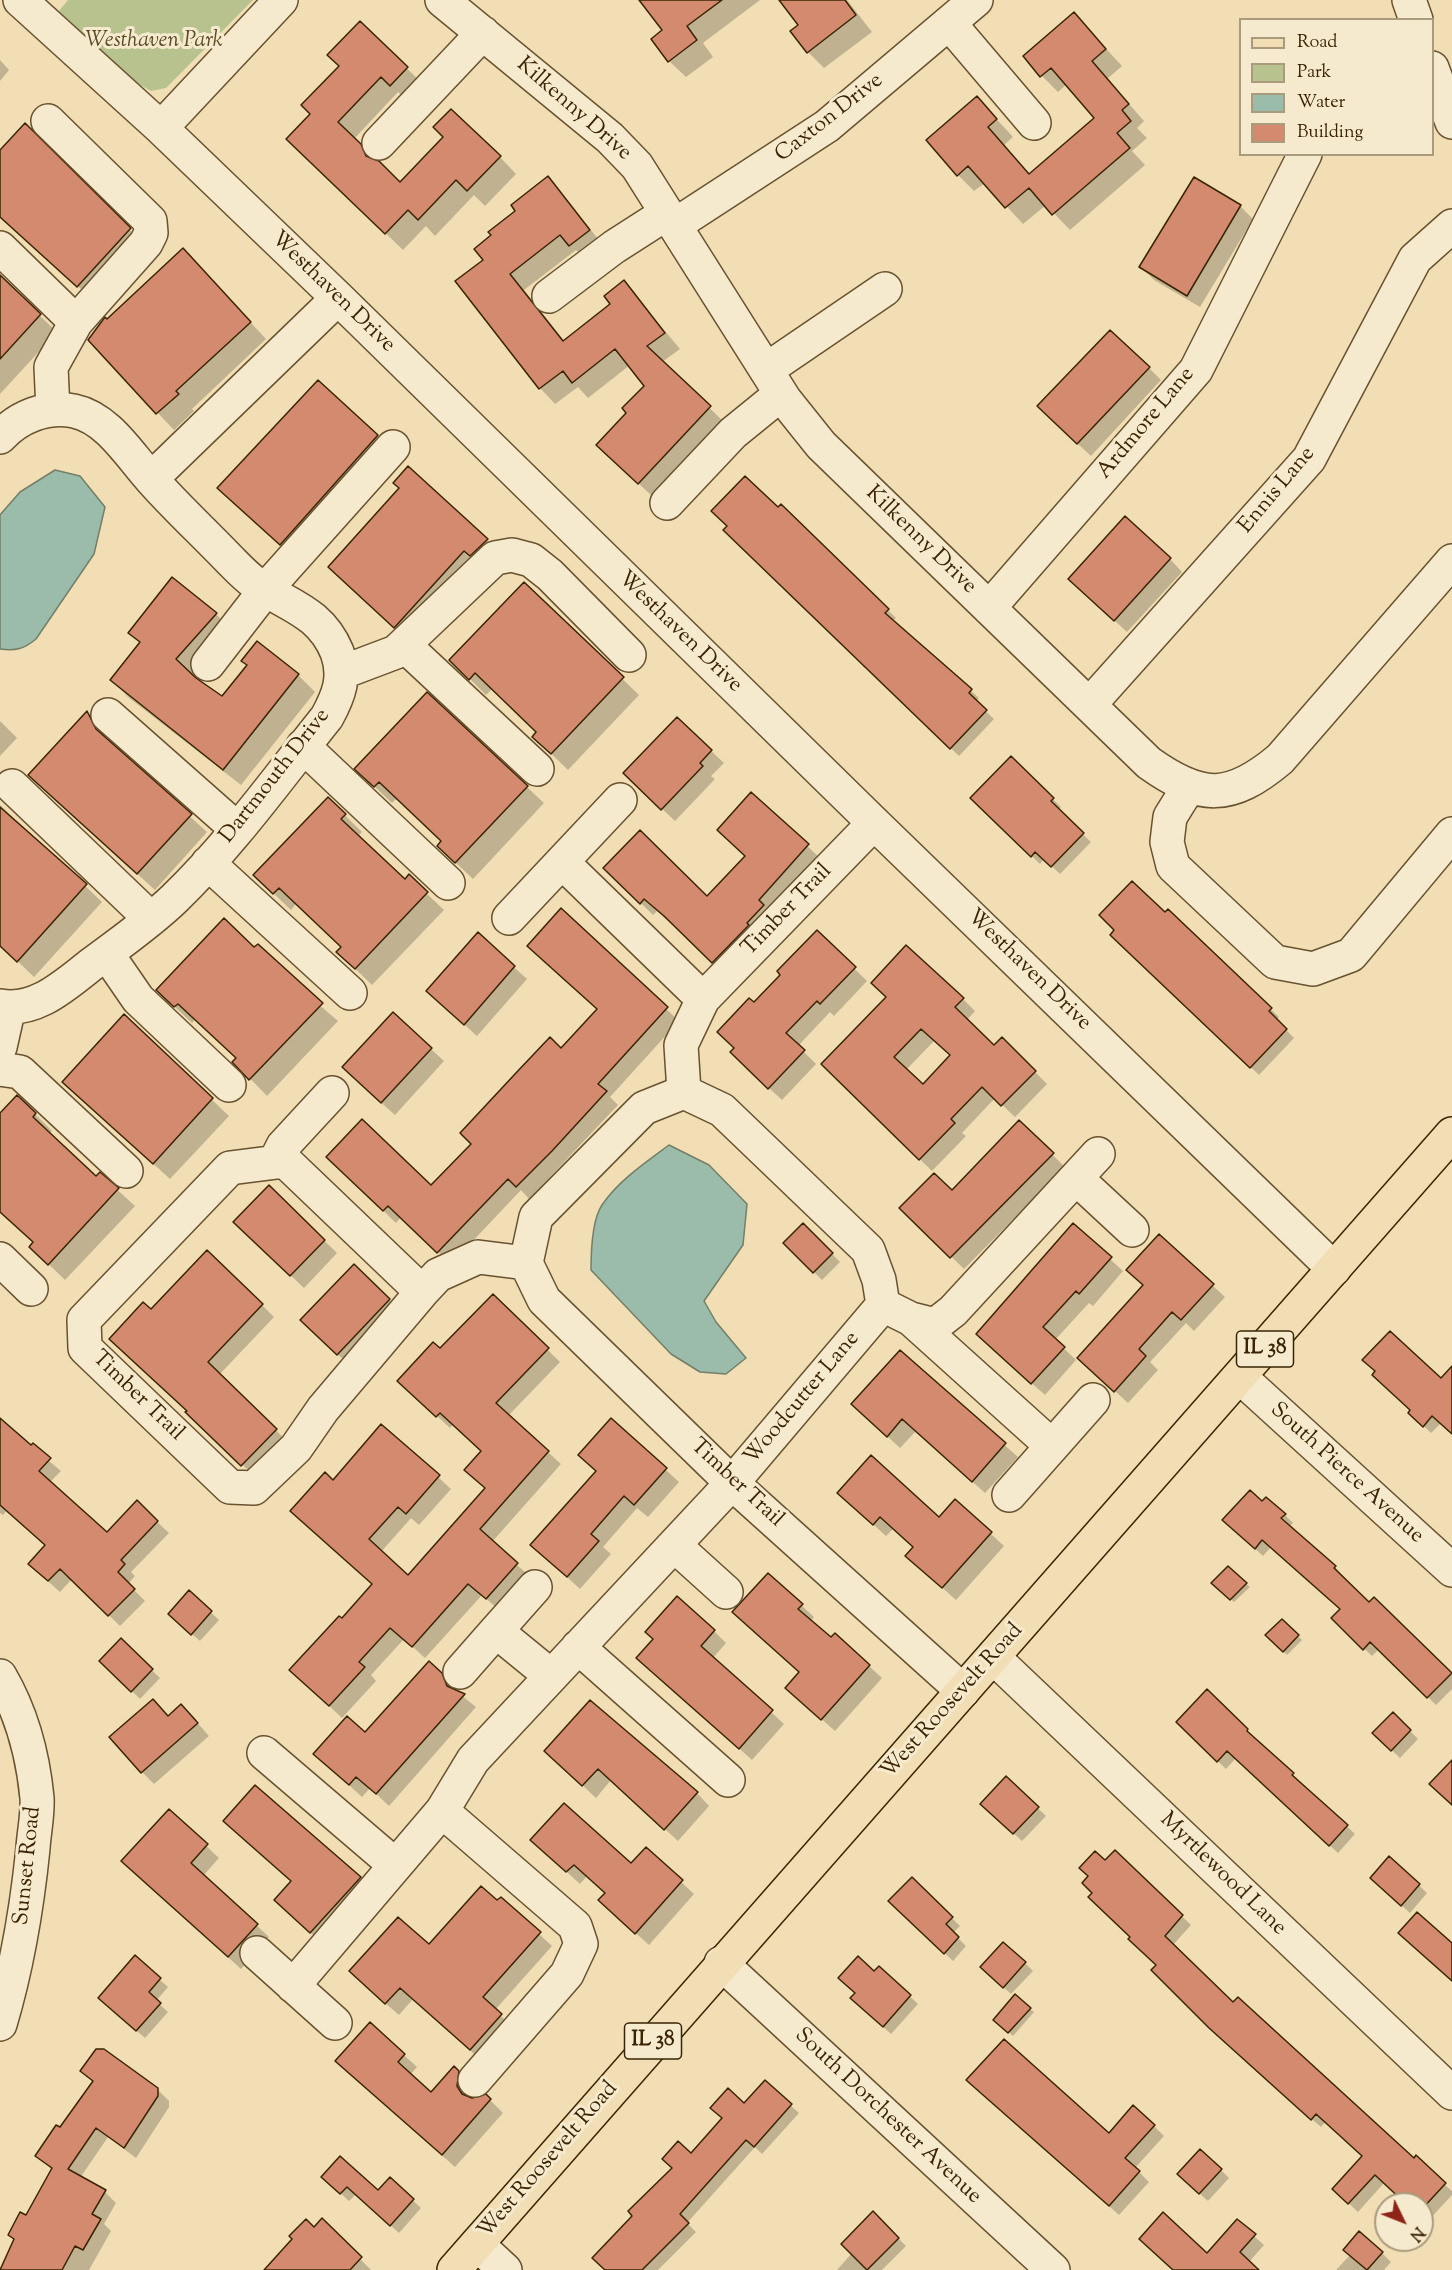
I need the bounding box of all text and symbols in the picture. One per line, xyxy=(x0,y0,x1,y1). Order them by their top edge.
legend xyxy=(1239,18,1434,156)
park label: Westhaven Park xyxy=(85,29,223,55)
text: Road xyxy=(1297,30,1337,56)
street label: Kilkenny Drive xyxy=(510,53,636,167)
text: Park xyxy=(1297,60,1331,86)
street label: Caxton Drive xyxy=(771,69,889,169)
text: Water xyxy=(1297,90,1345,116)
text: Building xyxy=(1297,120,1363,146)
street label: Westhaven Drive xyxy=(264,227,400,359)
street label: Ardmore Lane xyxy=(1093,363,1201,485)
street label: Ennis Lane xyxy=(1234,442,1322,540)
street label: Kilkenny Drive xyxy=(859,481,981,601)
street label: Westhaven Drive xyxy=(611,567,747,699)
street label: Dartmouth Drive xyxy=(215,704,337,850)
street label: Timber Trail xyxy=(737,859,839,963)
street label: Westhaven Drive xyxy=(960,905,1096,1037)
street label: Woodcutter Lane xyxy=(740,1327,866,1471)
road number: IL 38 xyxy=(1236,1331,1294,1367)
street label: Timber Trail xyxy=(85,1346,189,1448)
street label: South Pierce Avenue xyxy=(1264,1398,1428,1550)
street label: Timber Trail xyxy=(684,1434,788,1534)
street label: West Roosevelt Road xyxy=(876,1619,1030,1785)
street label: Sunset Road xyxy=(10,1805,48,1927)
street label: Myrtlewood Lane xyxy=(1153,1808,1291,1942)
road number: IL 38 xyxy=(624,2023,682,2059)
street label: South Dorchester Avenue xyxy=(788,2023,986,2211)
street label: West Roosevelt Road xyxy=(474,2077,624,2245)
north arrow xyxy=(1374,2192,1434,2252)
text: N xyxy=(1403,2221,1429,2246)

